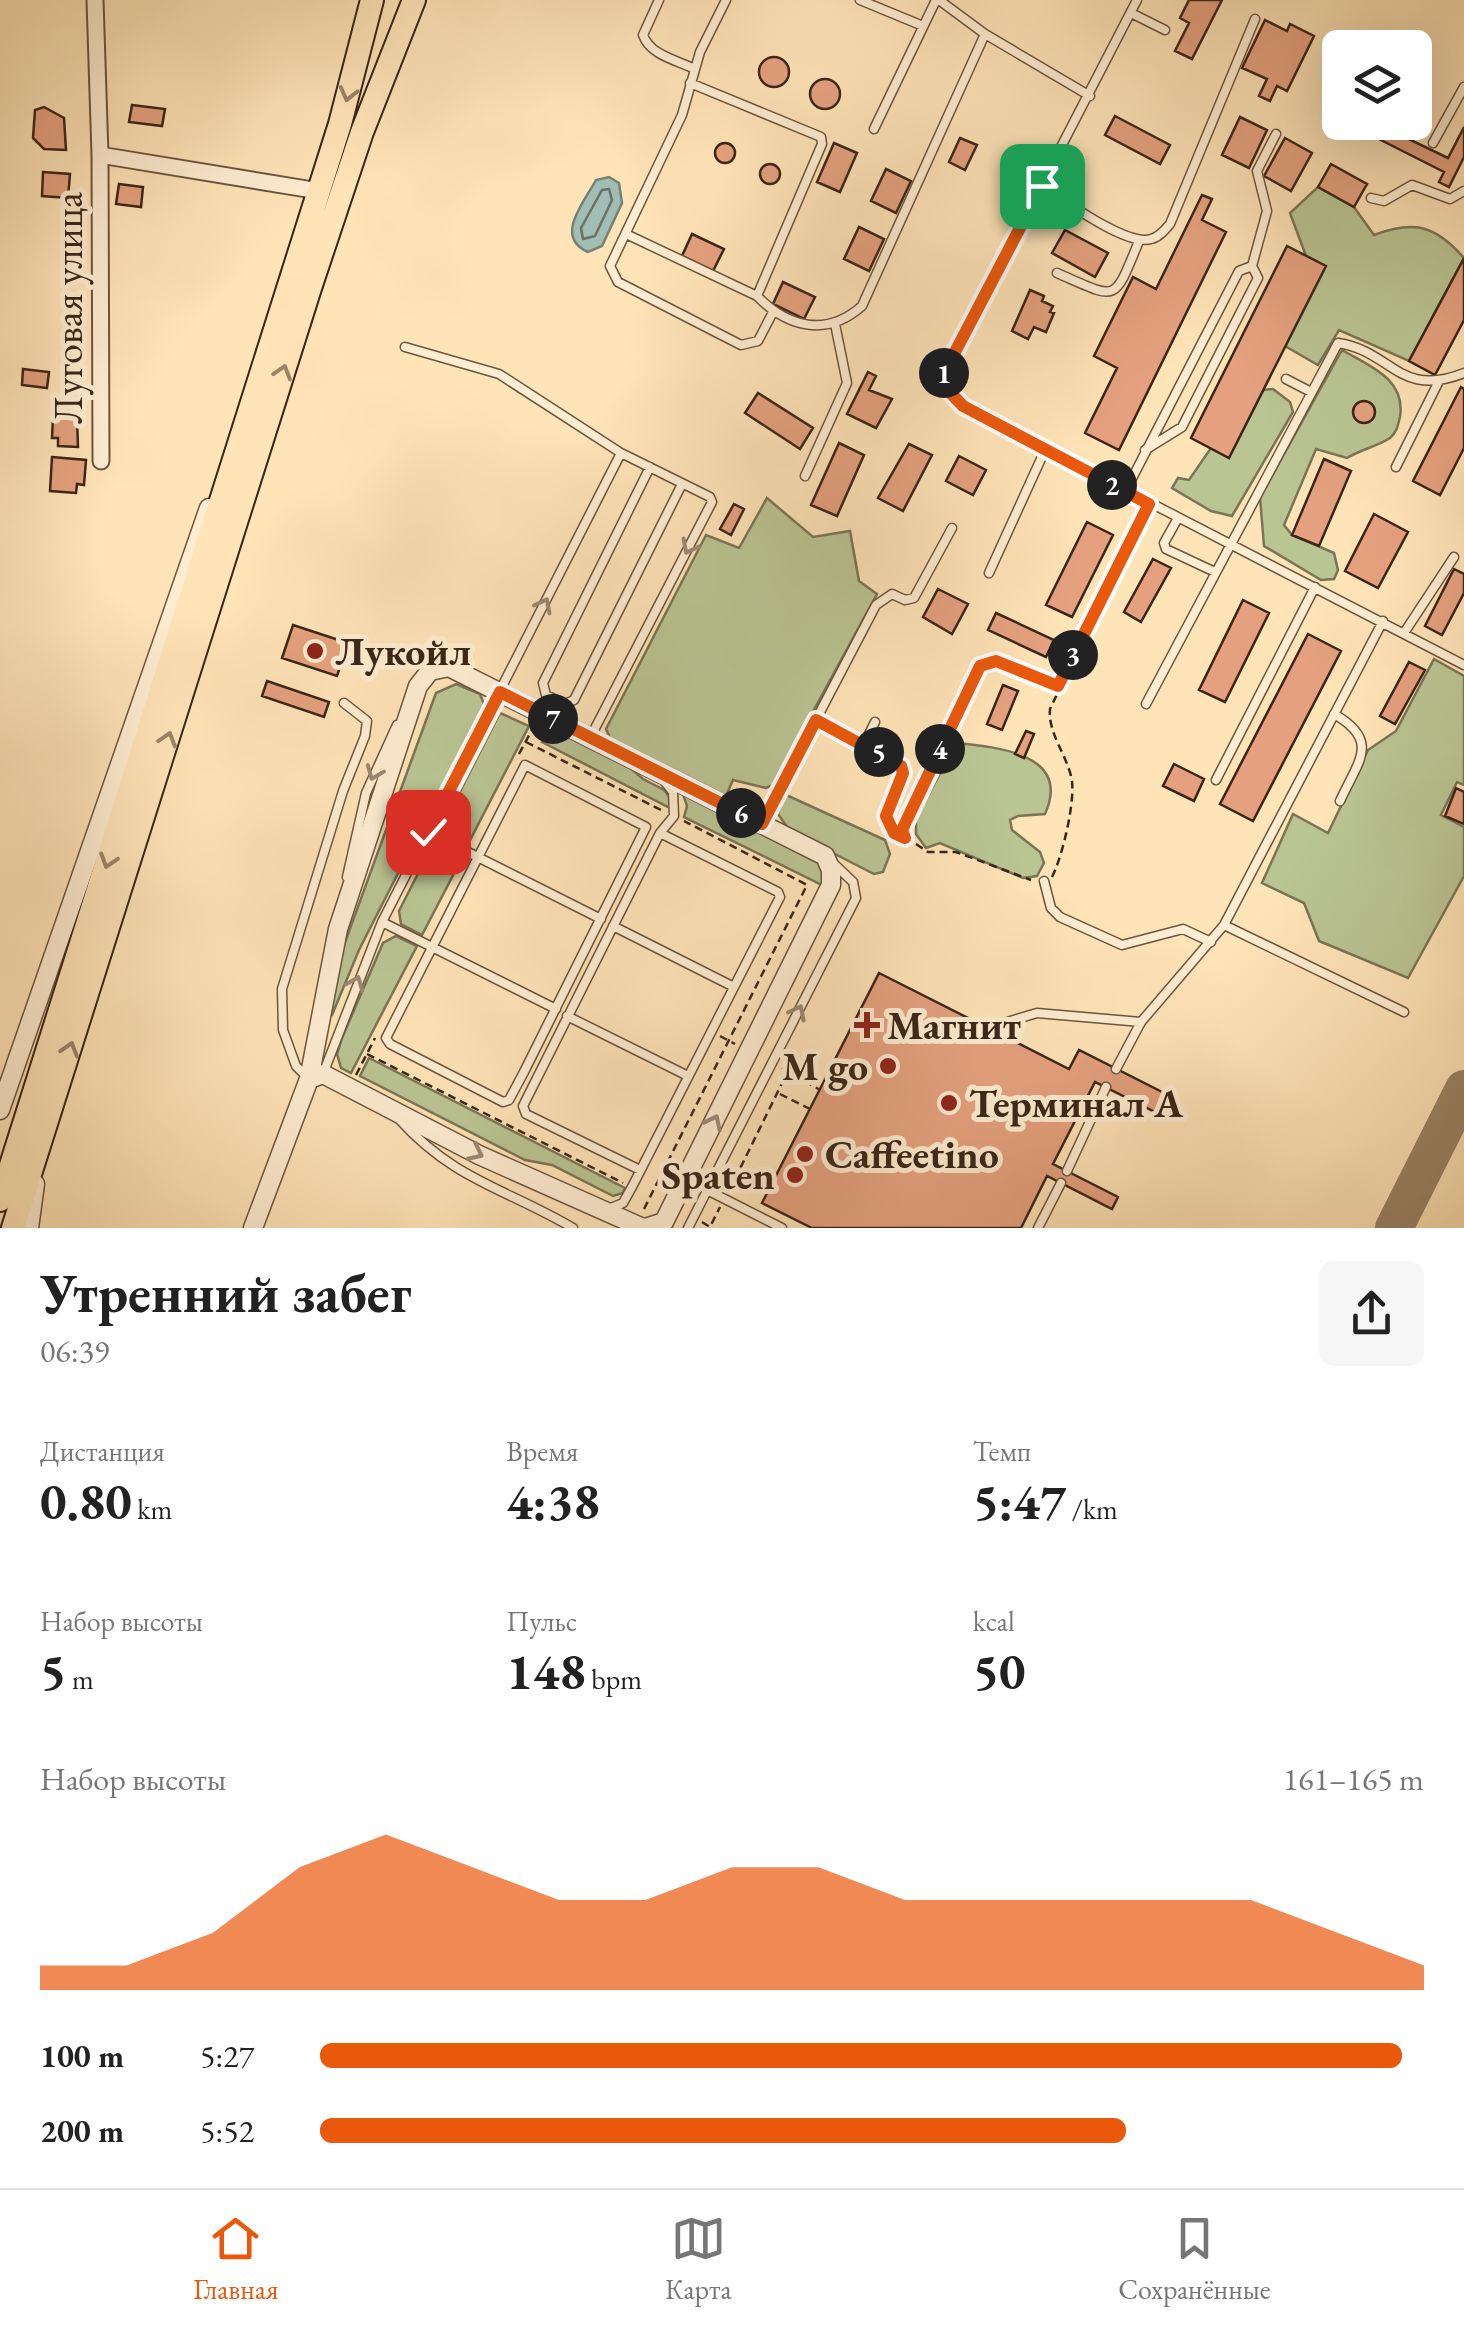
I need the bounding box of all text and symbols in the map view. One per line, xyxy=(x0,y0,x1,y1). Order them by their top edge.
map controls xyxy=(1322,30,1432,140)
button: layers xyxy=(1322,30,1432,140)
one-way arrow xyxy=(338,85,359,102)
pin xyxy=(1000,144,1085,229)
icon: arrive xyxy=(1015,159,1070,214)
street label: Луговая улица xyxy=(42,192,94,424)
pin: 1 xyxy=(919,348,969,398)
text: 1 xyxy=(937,355,951,391)
one-way arrow xyxy=(271,365,292,382)
pin: 2 xyxy=(1087,460,1137,510)
text: 2 xyxy=(1105,467,1119,503)
one-way arrow xyxy=(682,536,701,554)
one-way arrow xyxy=(532,598,551,616)
place label: Лукойл xyxy=(335,625,471,677)
pin: 3 xyxy=(1048,630,1098,680)
text: 3 xyxy=(1066,637,1080,673)
marker: Лукойл xyxy=(304,640,326,662)
pin: 7 xyxy=(528,694,578,744)
text: 7 xyxy=(546,701,560,737)
pin: 4 xyxy=(915,724,965,774)
pin: 5 xyxy=(854,727,904,777)
text: 4 xyxy=(933,731,947,767)
one-way arrow xyxy=(156,732,177,749)
text: 5 xyxy=(872,734,886,770)
one-way arrow xyxy=(366,763,386,781)
pin: 6 xyxy=(716,788,766,838)
pin xyxy=(386,790,471,875)
text: 6 xyxy=(734,795,748,831)
icon: check xyxy=(401,805,456,860)
one-way arrow xyxy=(99,852,119,869)
one-way arrow xyxy=(345,975,365,992)
place label: Магнит xyxy=(887,999,1021,1051)
one-way arrow xyxy=(786,1005,805,1023)
marker: Магнит xyxy=(856,1014,878,1036)
place label: М go xyxy=(782,1040,868,1092)
one-way arrow xyxy=(59,1042,79,1059)
marker: М go xyxy=(877,1055,899,1077)
place label: Терминал А xyxy=(969,1077,1184,1129)
marker: Терминал А xyxy=(938,1092,960,1114)
one-way arrow xyxy=(702,1114,722,1132)
place label: Caffeetino xyxy=(825,1128,999,1180)
one-way arrow xyxy=(465,1141,483,1160)
marker: Caffeetino xyxy=(794,1143,816,1165)
place label: Spaten xyxy=(662,1149,775,1201)
marker: Spaten xyxy=(784,1164,806,1186)
text: Утренний забег xyxy=(40,1257,412,1328)
button: share xyxy=(1319,1261,1424,1366)
text: 06:39 xyxy=(40,1330,109,1372)
text: Дистанция xyxy=(40,1433,165,1469)
text: Время xyxy=(506,1433,578,1469)
text: Темп xyxy=(973,1433,1031,1469)
text: 0.80 xyxy=(40,1469,132,1534)
text: 4:38 xyxy=(506,1469,600,1534)
text: 5:47 xyxy=(973,1469,1066,1534)
text: km xyxy=(132,1491,172,1527)
text: /km xyxy=(1066,1491,1118,1527)
text: Набор высоты xyxy=(40,1603,203,1639)
text: Пульс xyxy=(506,1603,577,1639)
text: kcal xyxy=(973,1603,1015,1639)
text: 5 xyxy=(40,1639,66,1704)
text: 148 xyxy=(506,1639,586,1704)
text: 50 xyxy=(973,1639,1026,1704)
text: m xyxy=(66,1661,94,1697)
text: bpm xyxy=(586,1661,642,1697)
text: Набор высоты xyxy=(40,1758,226,1800)
text: 161–165 m xyxy=(1283,1758,1424,1800)
text: 100 m xyxy=(40,2035,124,2077)
text: 5:27 xyxy=(200,2035,254,2077)
text: 200 m xyxy=(40,2110,124,2152)
text: 5:52 xyxy=(200,2110,254,2152)
tab: Главная xyxy=(193,2211,279,2307)
tab: Карта xyxy=(665,2211,732,2307)
tab: Сохранённые xyxy=(1118,2211,1271,2307)

